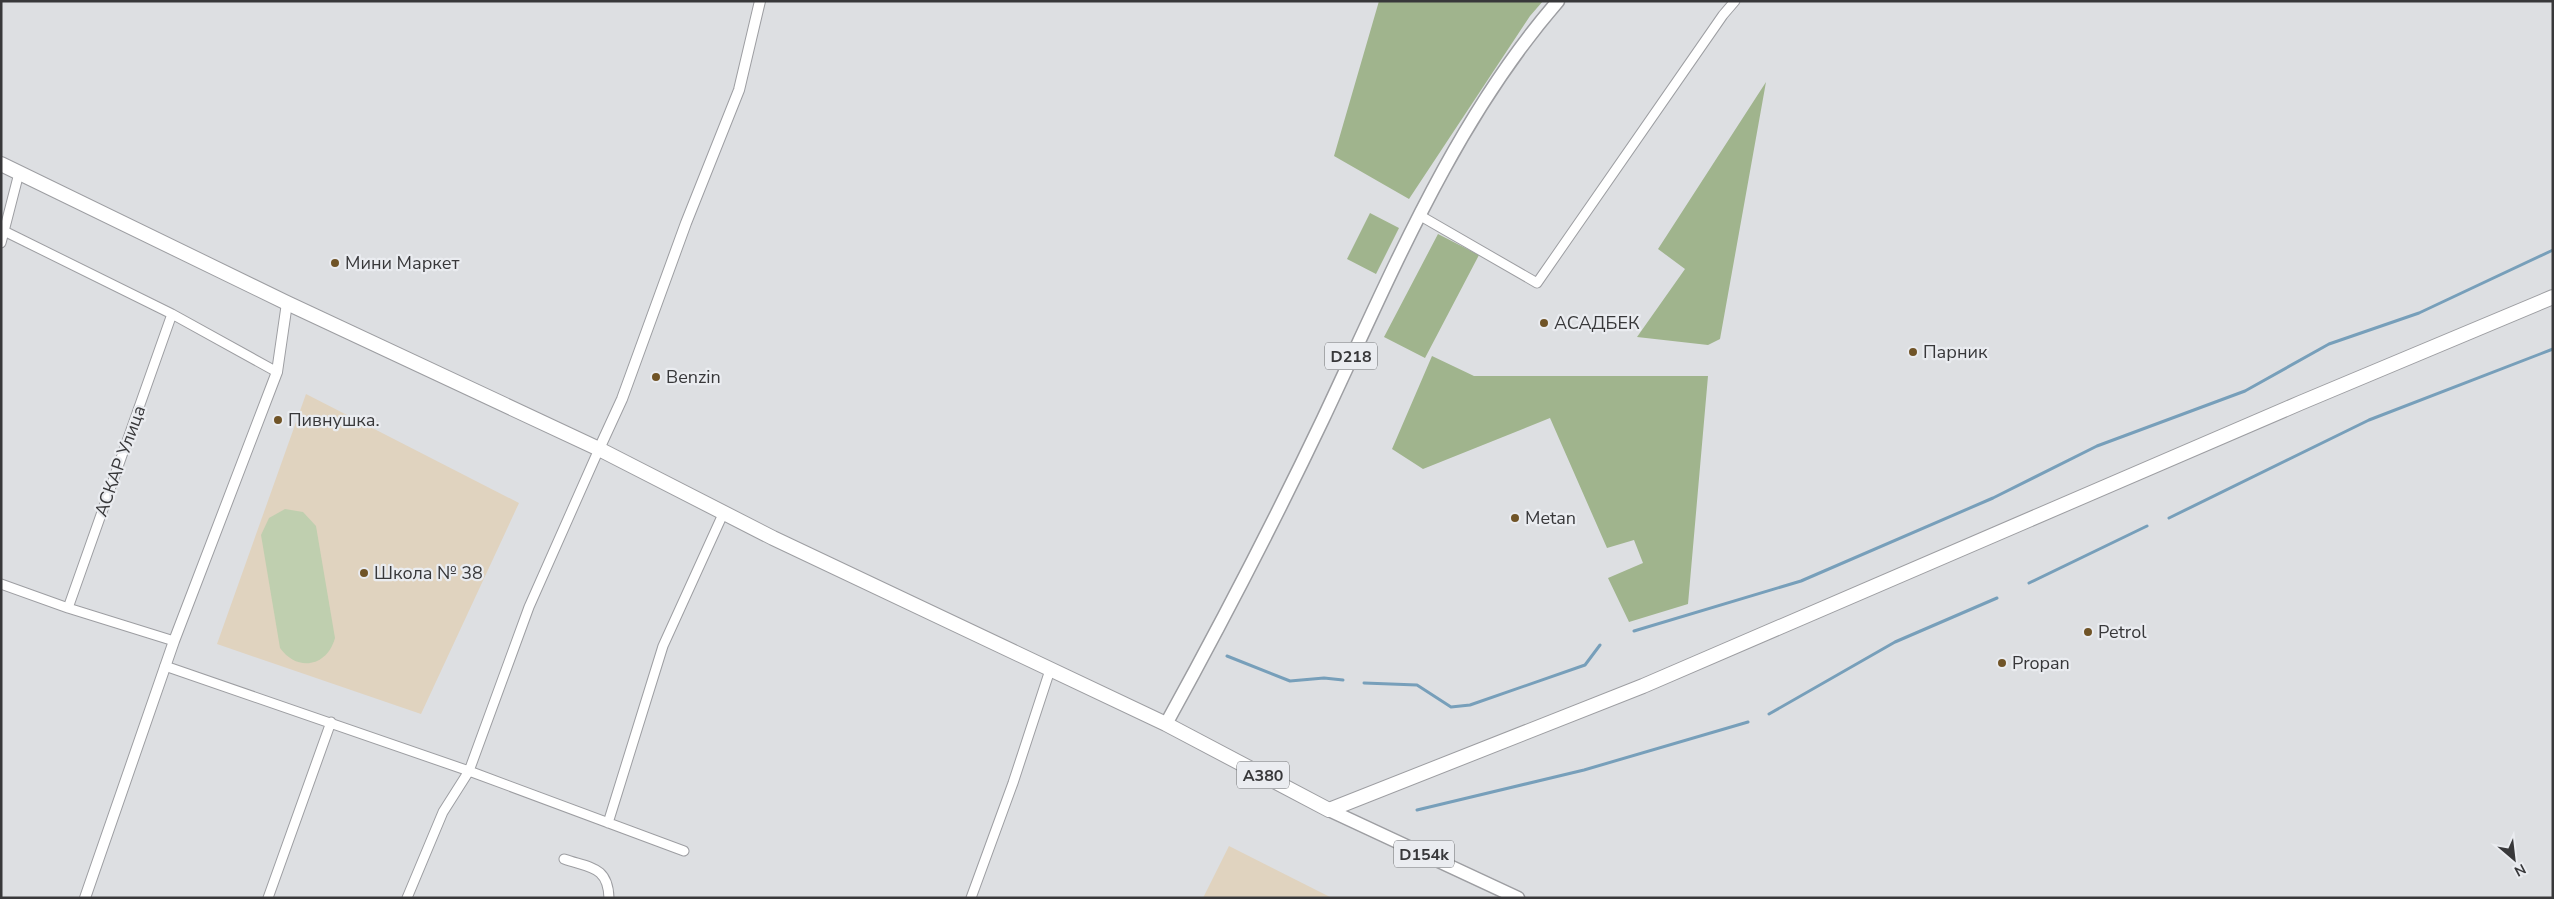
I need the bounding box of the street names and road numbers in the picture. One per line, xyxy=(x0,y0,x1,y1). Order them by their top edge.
road number: D218 xyxy=(1325,342,1377,370)
street label: АСКАР Улица xyxy=(89,402,151,520)
road number: A380 xyxy=(1237,762,1289,788)
road number: D154k xyxy=(1394,841,1454,868)

